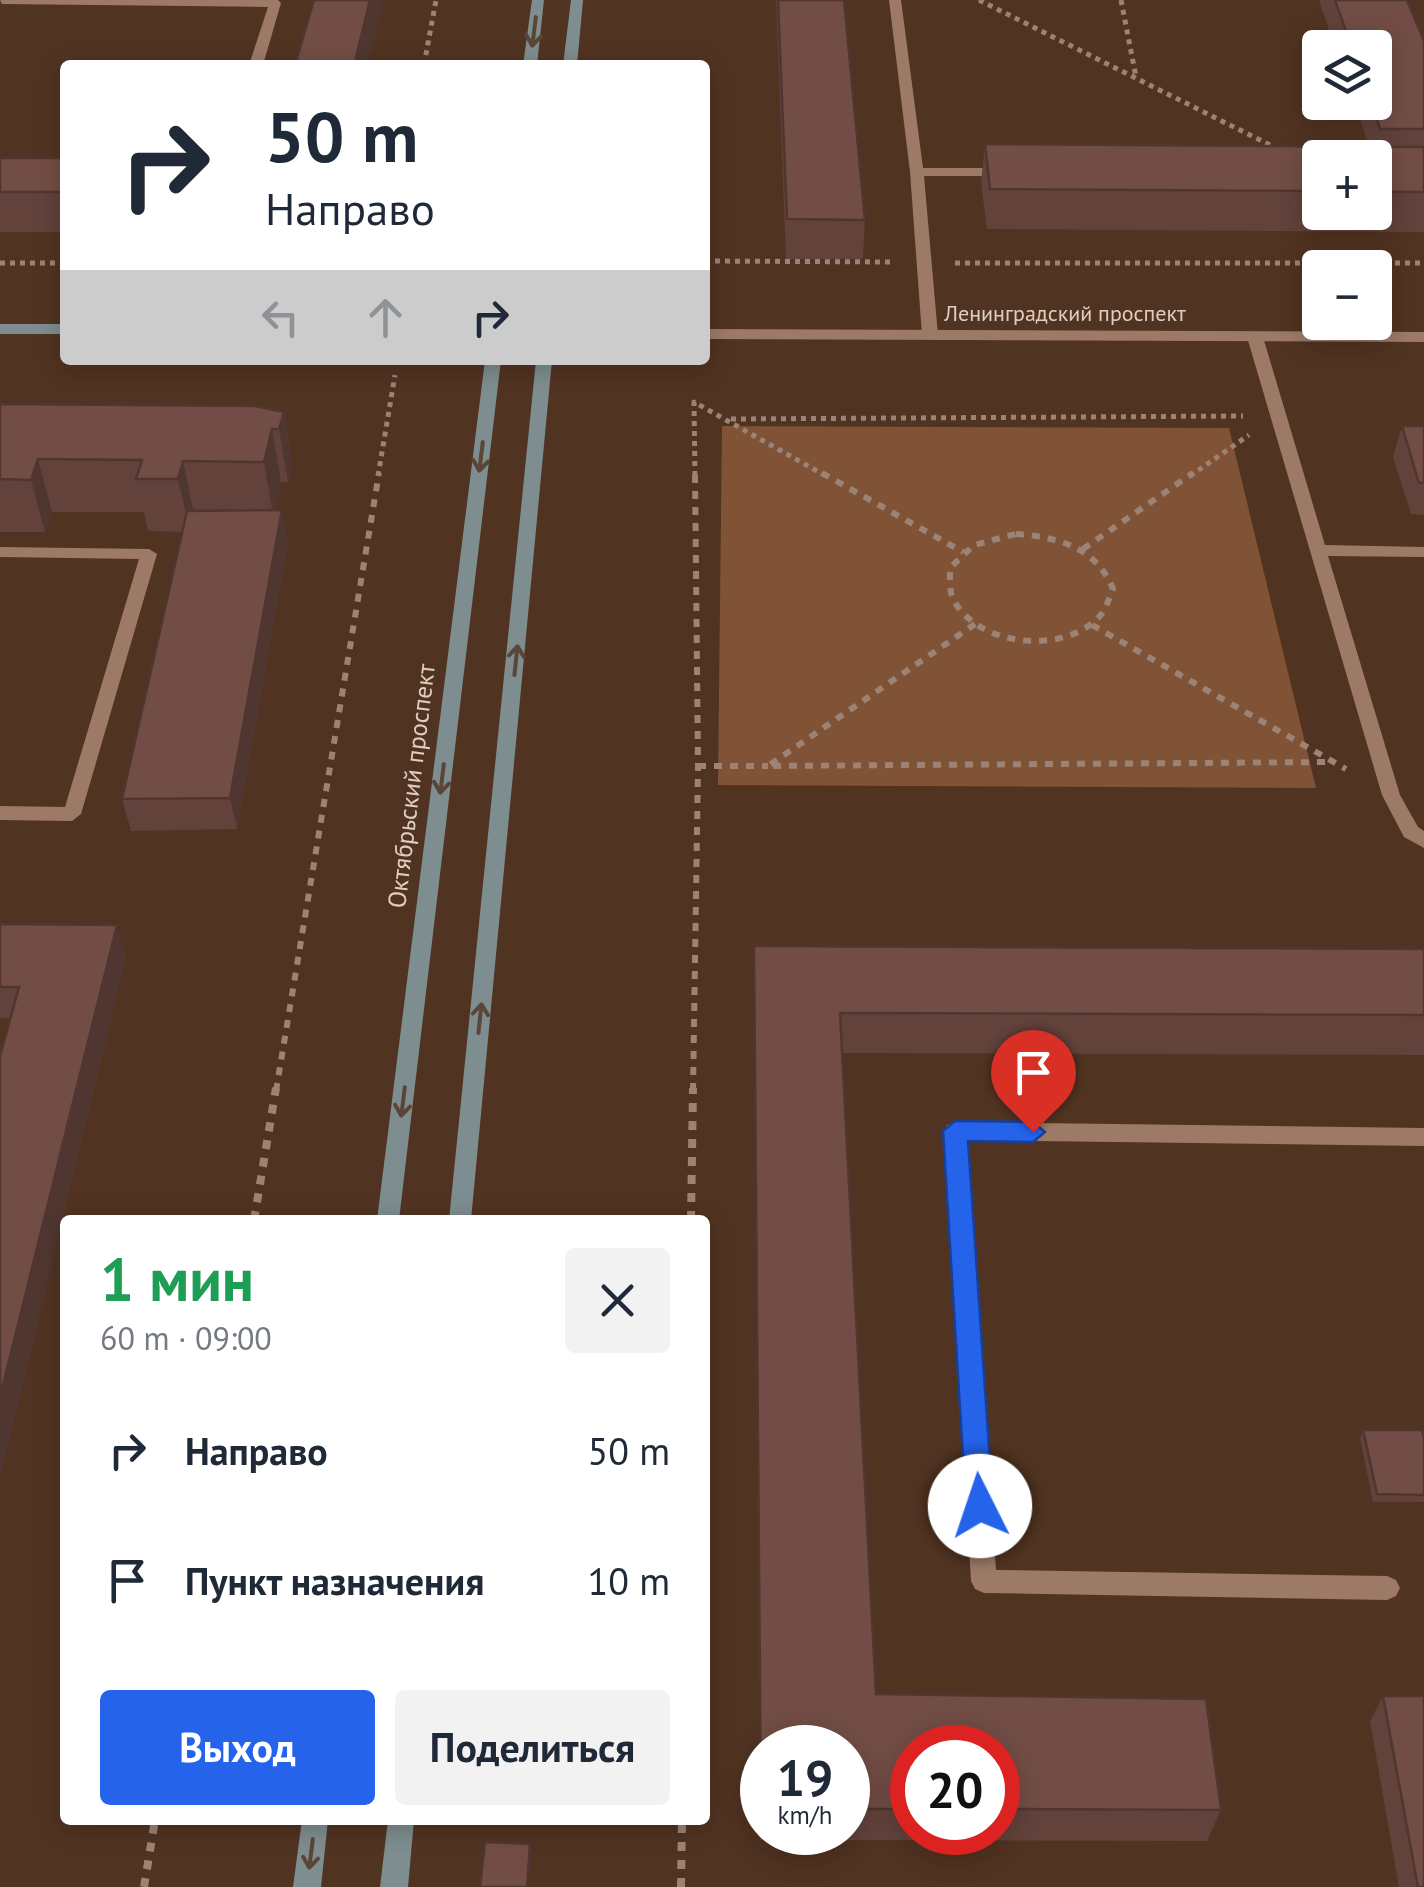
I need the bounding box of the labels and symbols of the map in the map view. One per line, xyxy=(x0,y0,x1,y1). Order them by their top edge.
one-way arrow xyxy=(524,16,543,48)
street label: Ленинградский проспект xyxy=(943,299,1186,327)
one-way arrow xyxy=(472,440,490,472)
one-way arrow xyxy=(507,645,526,677)
street label: Октябрьский проспект xyxy=(380,662,442,910)
one-way arrow xyxy=(432,763,451,795)
one-way arrow xyxy=(471,1003,490,1035)
pin xyxy=(991,1030,1076,1133)
one-way arrow xyxy=(393,1085,412,1118)
position arrow xyxy=(928,1454,1032,1558)
speed limit sign: 20 xyxy=(890,1725,1020,1855)
one-way arrow xyxy=(301,1837,320,1869)

